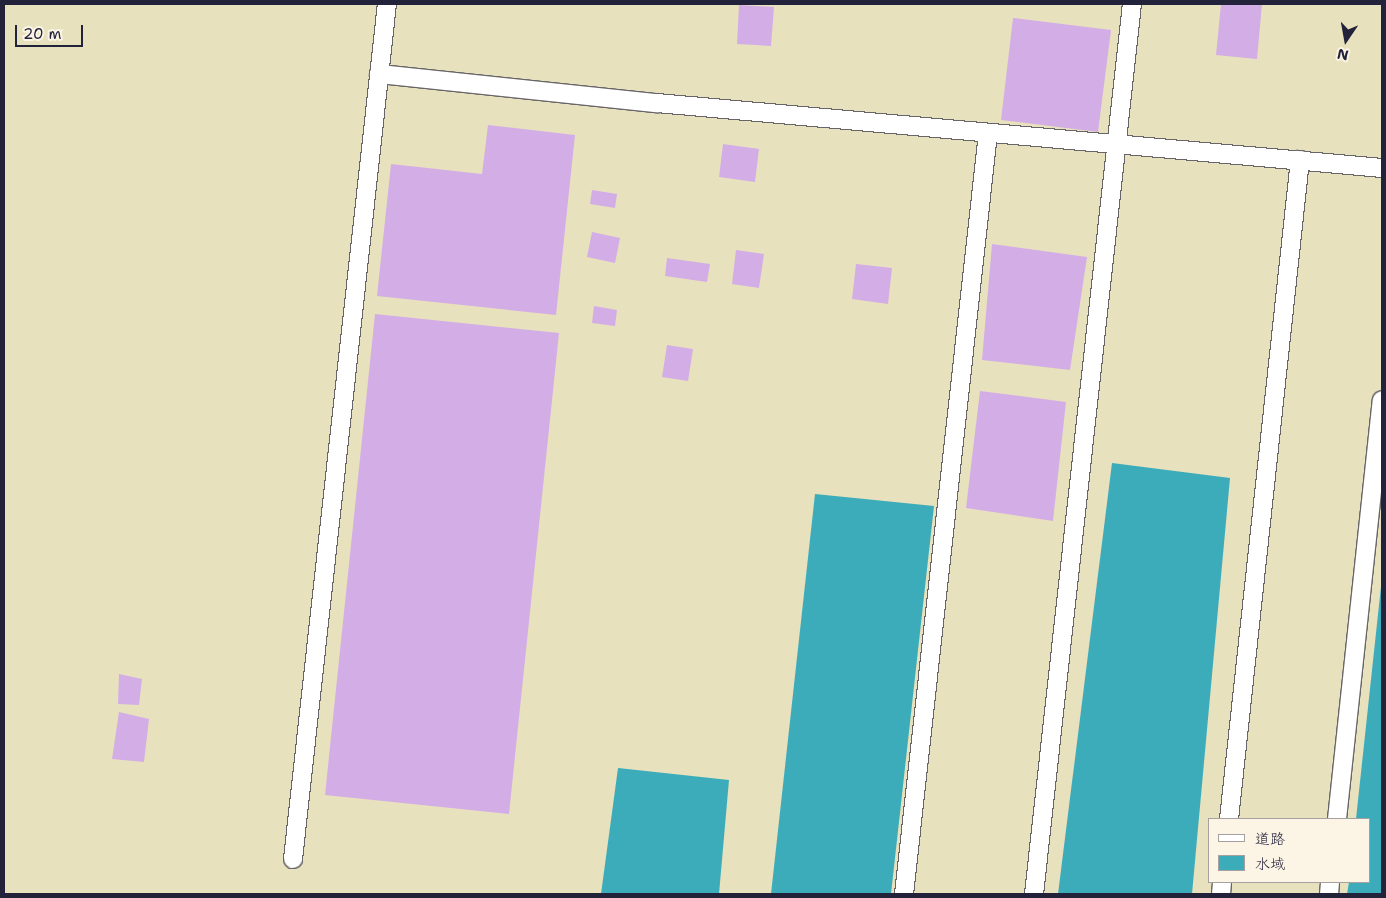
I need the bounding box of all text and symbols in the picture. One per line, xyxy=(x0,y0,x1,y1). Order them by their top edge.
scale bar xyxy=(18,15,85,47)
north arrow xyxy=(1321,15,1371,65)
text: 20 m xyxy=(23,24,62,44)
text: N xyxy=(1336,45,1350,65)
legend xyxy=(1208,818,1371,883)
text: 道路 xyxy=(1255,829,1285,849)
text: 水域 xyxy=(1255,854,1285,874)

